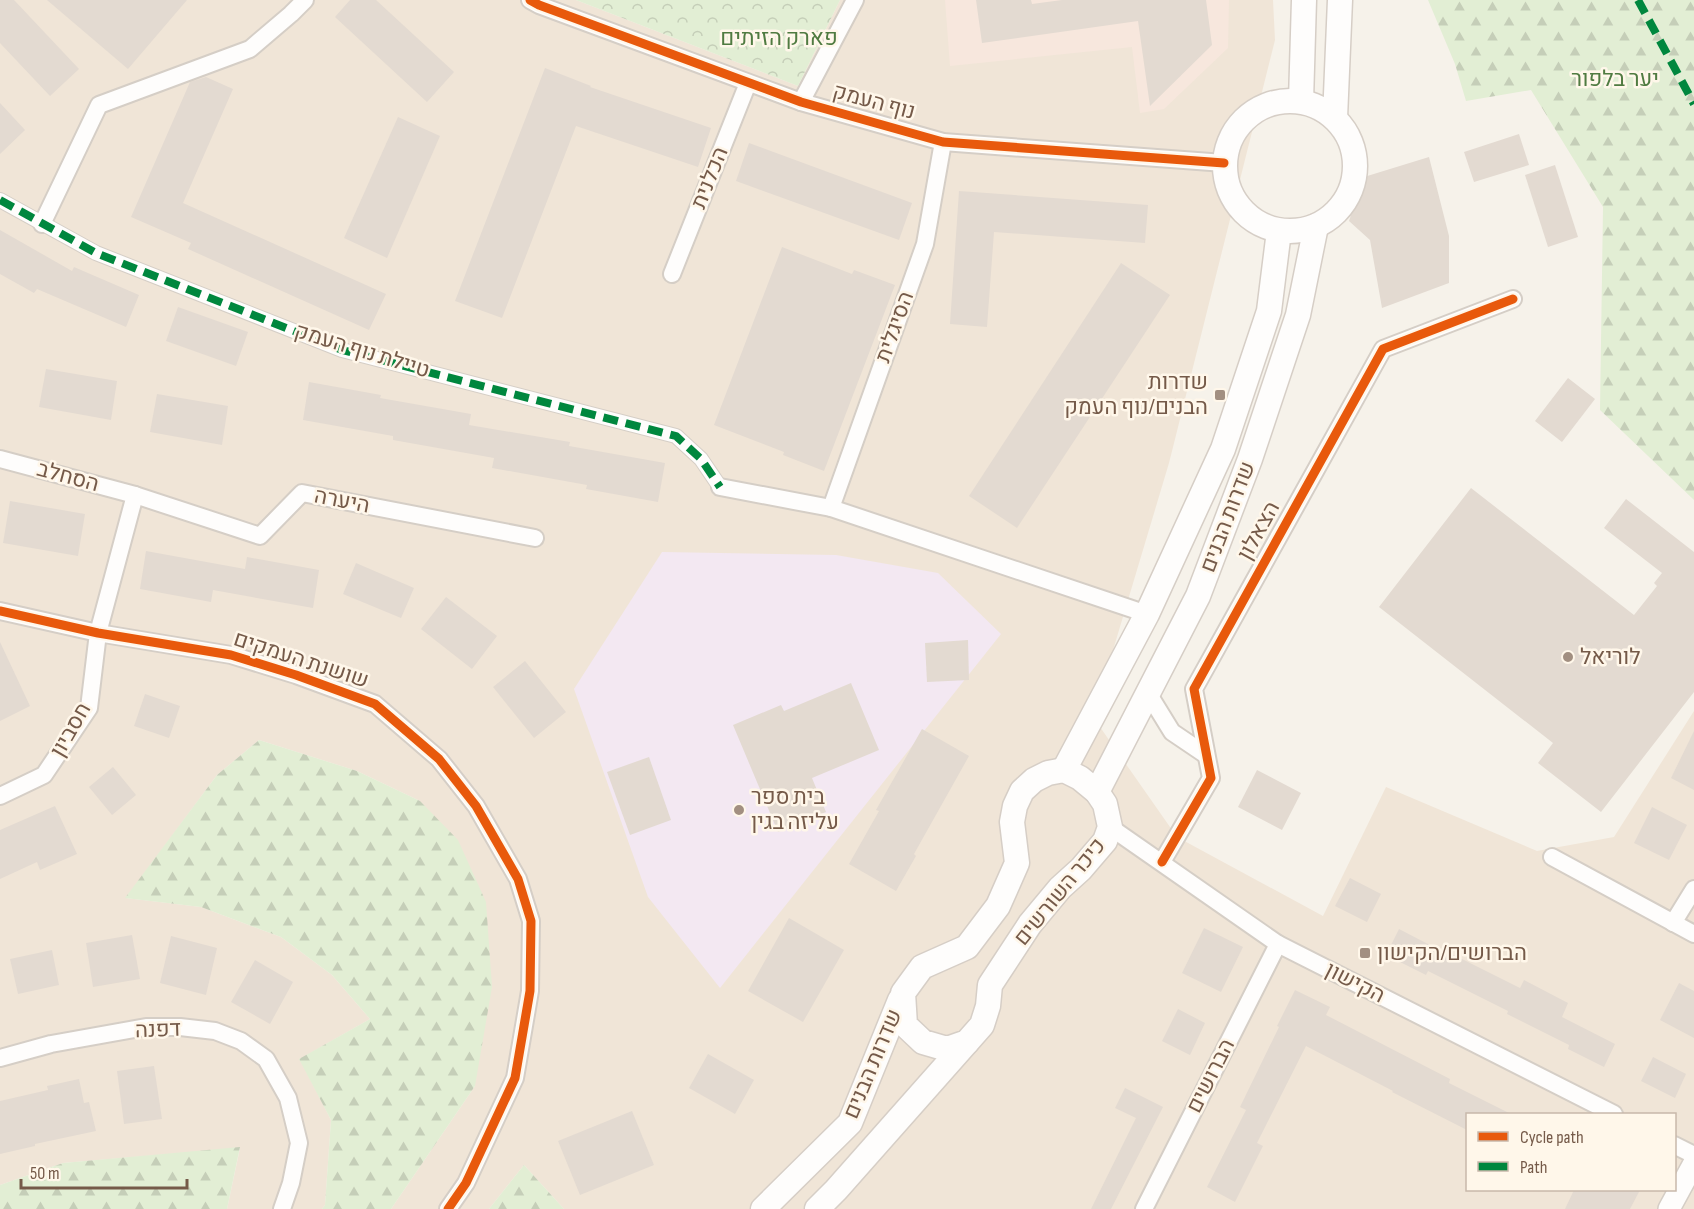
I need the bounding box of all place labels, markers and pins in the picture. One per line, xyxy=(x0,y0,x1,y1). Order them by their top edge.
place label: שדרות הבנים/נוף העמק xyxy=(1064,369,1208,421)
marker: שדרות הבנים/נוף העמק xyxy=(1213,388,1227,402)
place label: לוריאל xyxy=(1580,644,1641,671)
marker: לוריאל xyxy=(1561,650,1575,664)
place label: בית ספר עליזה בגין xyxy=(751,784,839,836)
marker: בית ספר עליזה בגין xyxy=(732,803,746,817)
place label: הברושים/הקישון xyxy=(1377,940,1527,967)
marker: הברושים/הקישון xyxy=(1358,946,1372,960)

